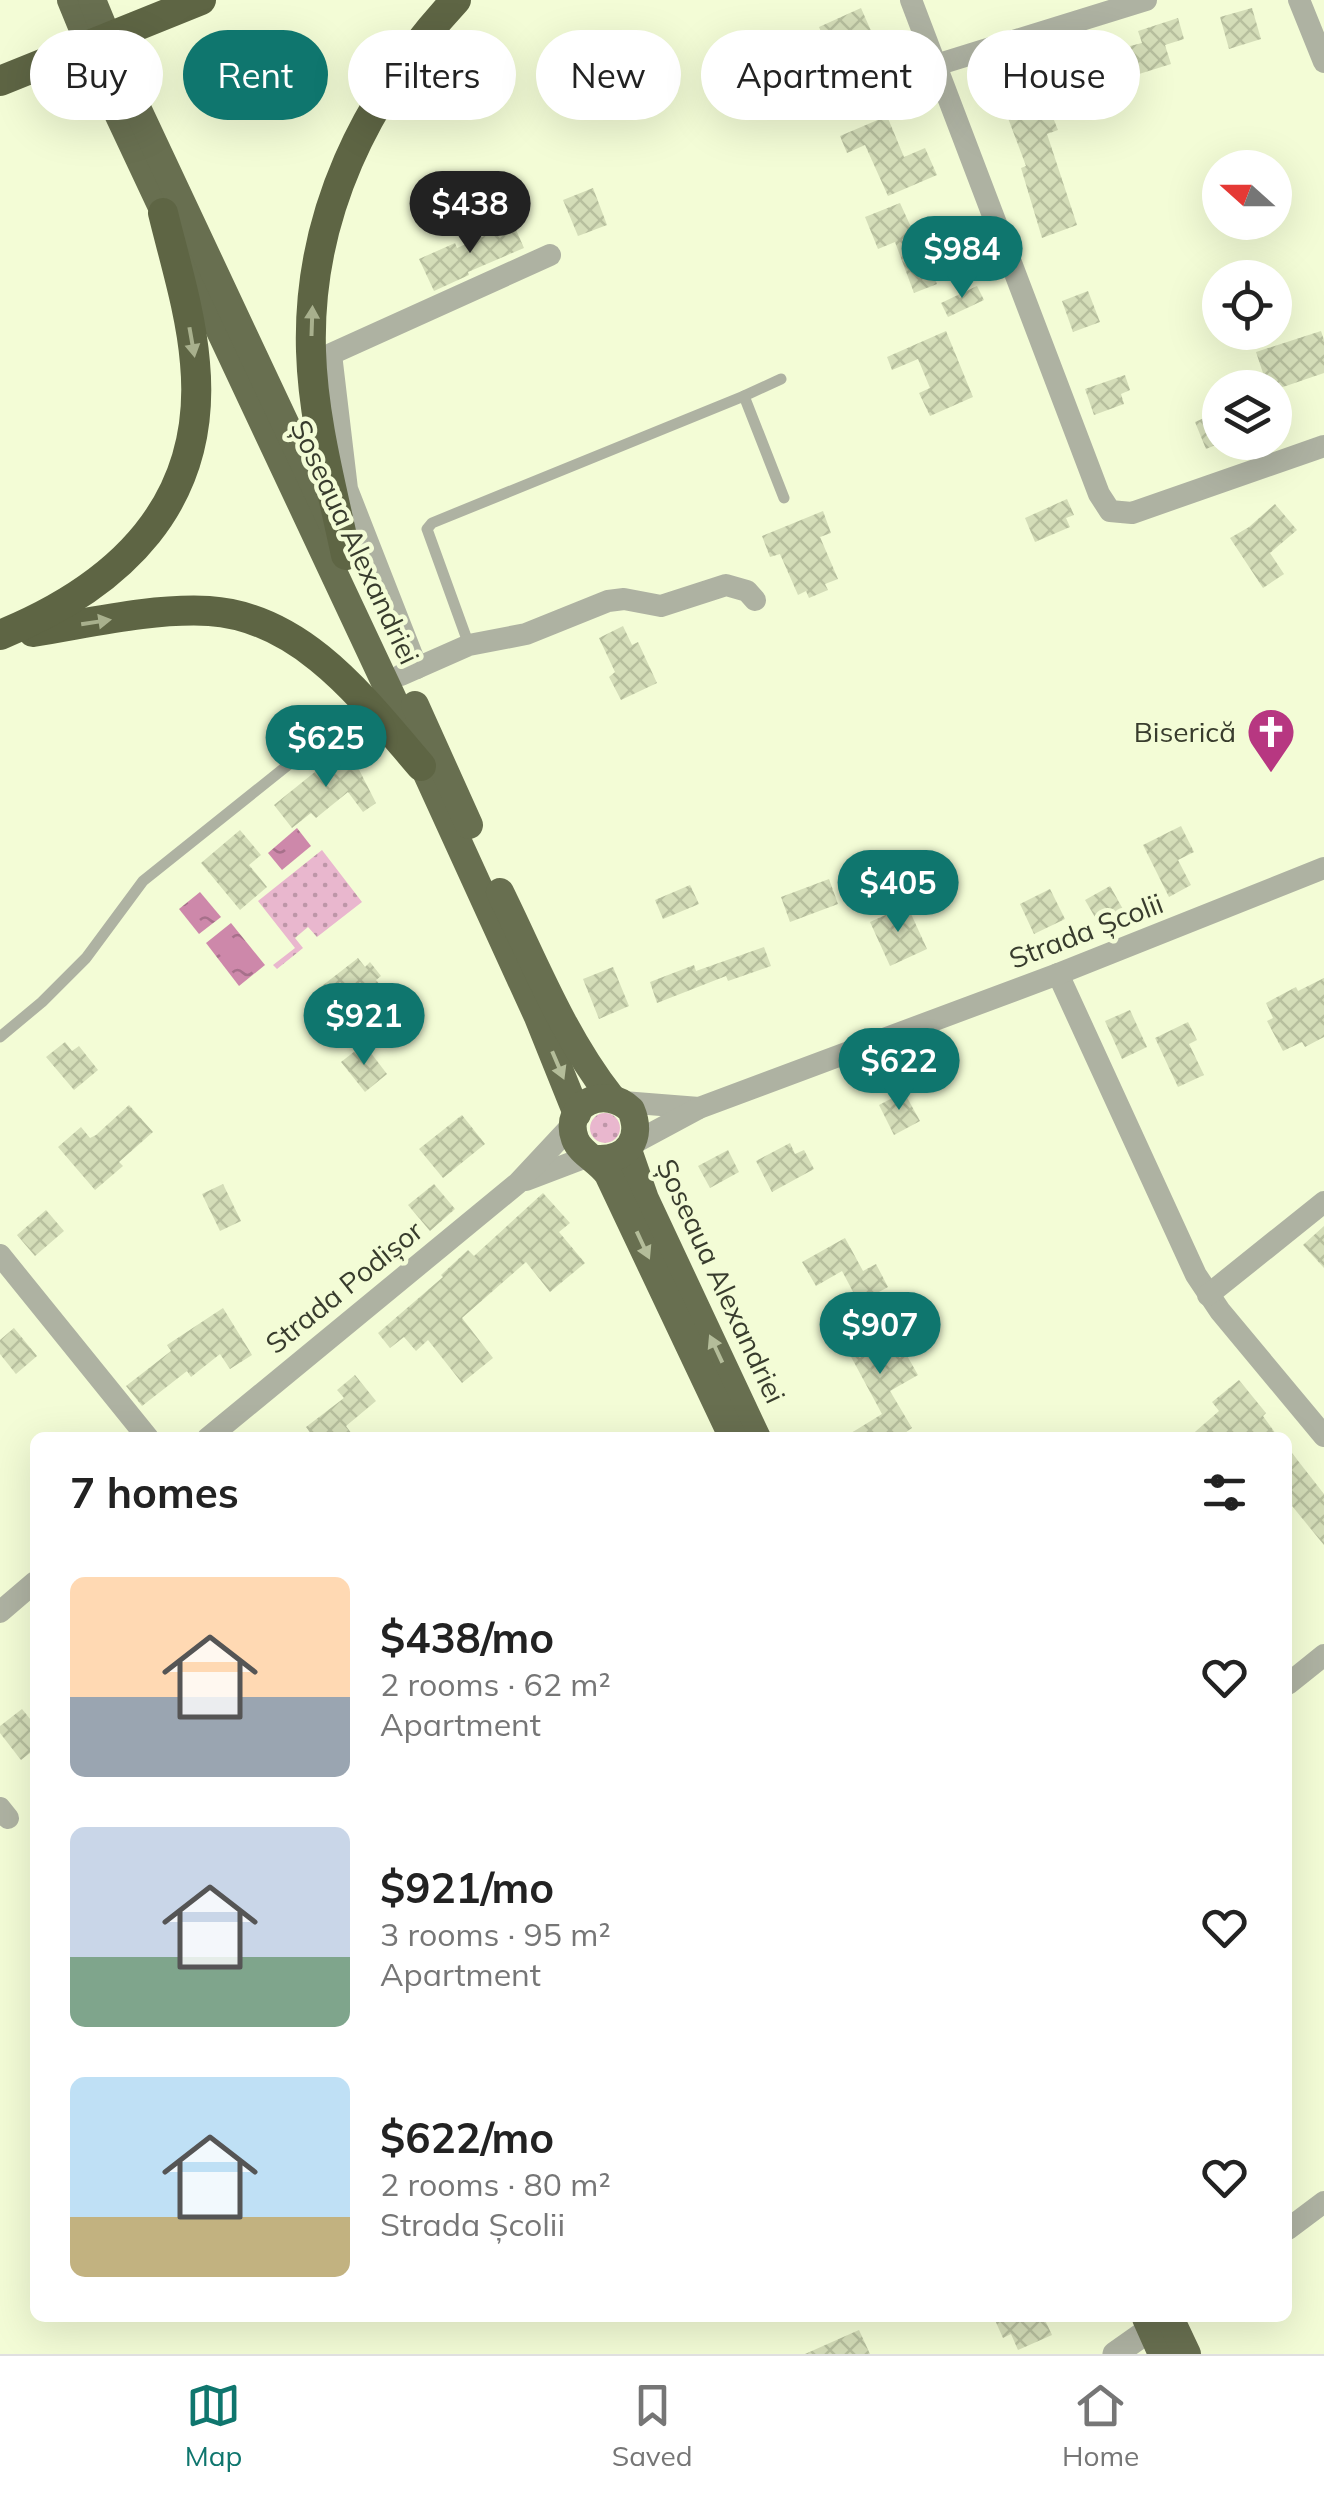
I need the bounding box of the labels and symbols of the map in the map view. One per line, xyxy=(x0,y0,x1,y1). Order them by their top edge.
north arrow xyxy=(1202,150,1292,240)
pin: $438 xyxy=(411,171,529,256)
pin: $984 xyxy=(903,216,1021,301)
one-way arrow xyxy=(304,304,320,336)
one-way arrow xyxy=(185,327,200,358)
street label: Șoseaua Alexandriei xyxy=(283,414,427,670)
one-way arrow xyxy=(81,614,113,629)
pin: $625 xyxy=(267,705,385,790)
church icon: Biserică xyxy=(1245,706,1297,774)
place label: Biserică xyxy=(1134,714,1236,749)
pin: $405 xyxy=(839,850,957,935)
street label: Strada Școlii xyxy=(1004,885,1168,977)
pin: $921 xyxy=(305,983,423,1068)
pin: $622 xyxy=(840,1028,958,1113)
one-way arrow xyxy=(551,1050,567,1080)
street label: Șoseaua Alexandriei xyxy=(649,1153,793,1409)
street label: Strada Podișor xyxy=(258,1212,431,1361)
one-way arrow xyxy=(635,1231,651,1260)
pin: $907 xyxy=(821,1292,939,1377)
one-way arrow xyxy=(707,1334,724,1363)

